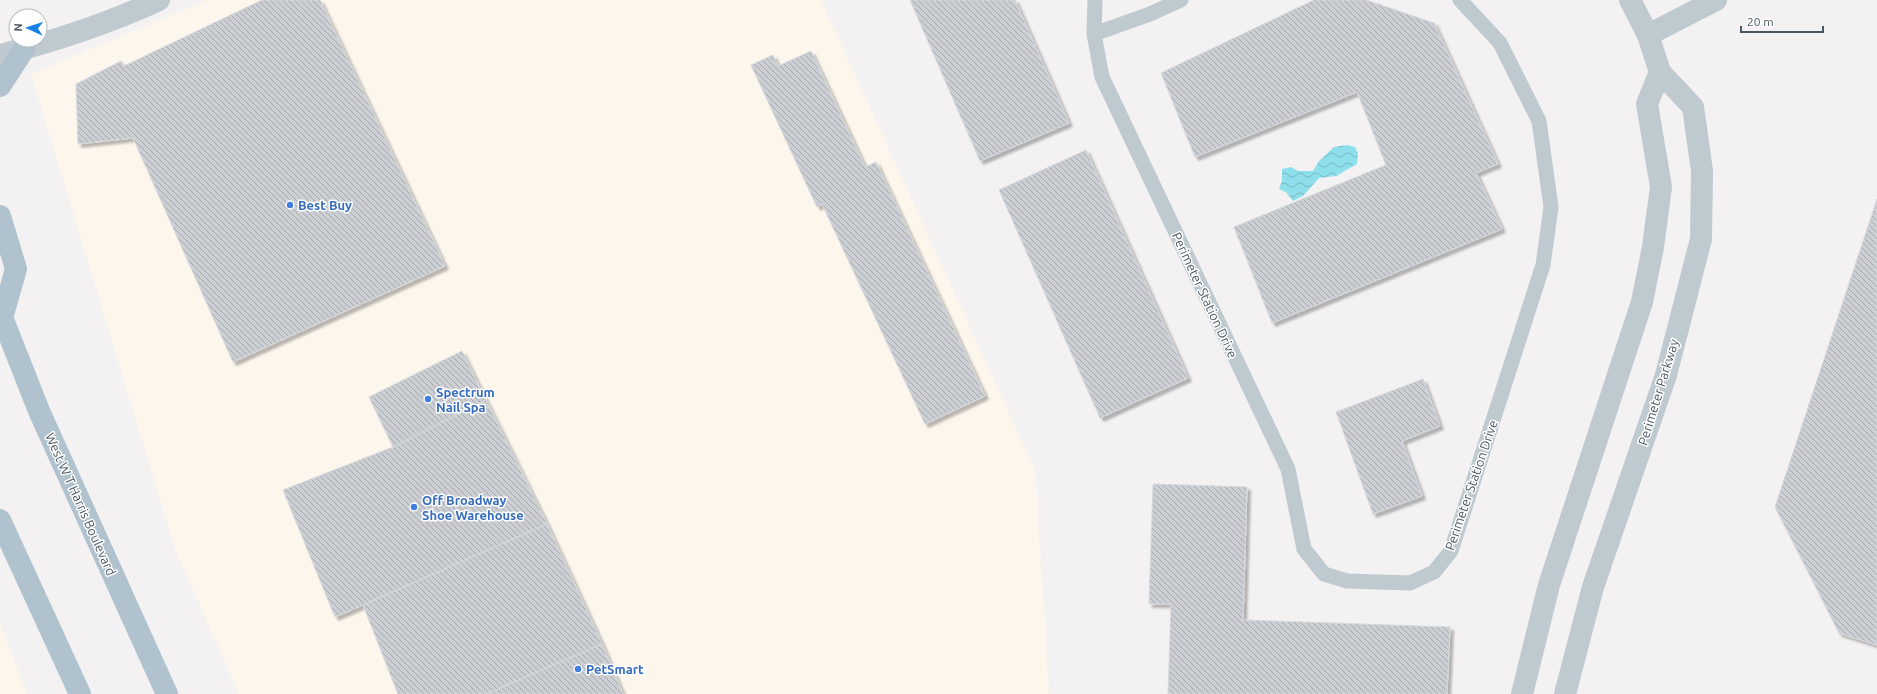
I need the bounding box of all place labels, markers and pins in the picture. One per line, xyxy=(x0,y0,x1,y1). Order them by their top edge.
place label: Best Buy xyxy=(298,198,352,212)
marker: Best Buy xyxy=(285,200,295,210)
place label: Spectrum Nail Spa xyxy=(436,385,495,414)
marker: Spectrum Nail Spa xyxy=(423,394,433,404)
place label: Off Broadway Shoe Warehouse xyxy=(422,493,524,522)
marker: Off Broadway Shoe Warehouse xyxy=(409,502,419,512)
place label: PetSmart xyxy=(586,662,644,676)
marker: PetSmart xyxy=(573,664,583,674)

